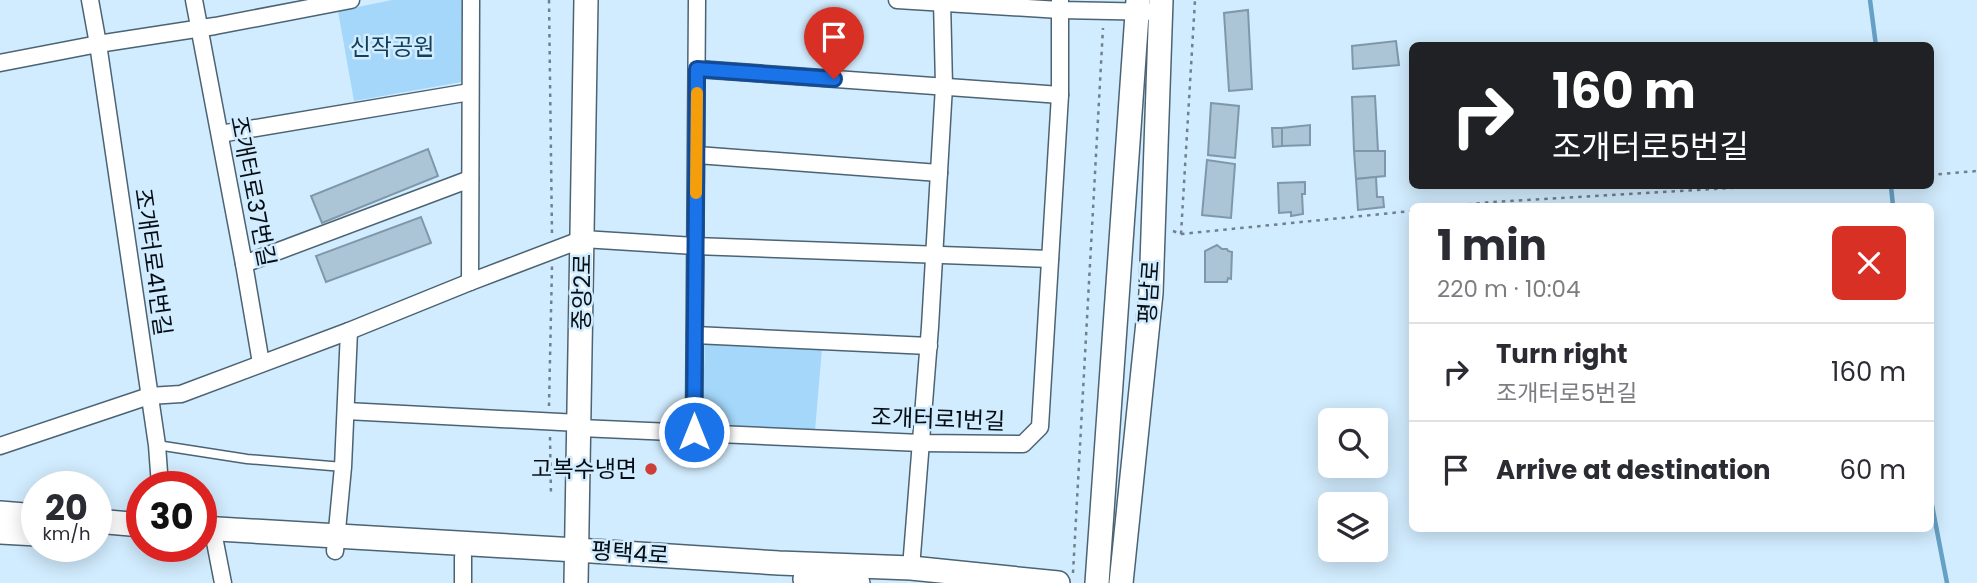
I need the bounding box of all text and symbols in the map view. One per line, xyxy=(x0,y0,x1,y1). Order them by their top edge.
pin xyxy=(804,7,864,79)
icon: arrive xyxy=(815,18,853,56)
park label: 신작공원 xyxy=(350,31,434,63)
text: 160 m xyxy=(1552,57,1696,125)
icon: right xyxy=(1437,70,1528,161)
street label: 조개터로37번길 xyxy=(223,113,283,269)
text: 조개터로5번길 xyxy=(1552,124,1749,169)
street label: 조개터로41번길 xyxy=(127,186,179,338)
text: 1 min xyxy=(1437,216,1547,275)
button: close xyxy=(1832,226,1906,300)
street label: 중앙2로 xyxy=(565,253,599,331)
street label: 평남로 xyxy=(1131,259,1167,325)
text: 220 m · 10:04 xyxy=(1437,273,1581,305)
text: Turn right xyxy=(1496,336,1628,372)
icon: right xyxy=(1437,353,1475,391)
text: 160 m xyxy=(1831,354,1906,390)
text: 조개터로5번길 xyxy=(1496,377,1637,409)
position arrow xyxy=(657,395,731,469)
street label: 조개터로1번길 xyxy=(870,401,1006,437)
map controls xyxy=(1318,408,1388,562)
button: search xyxy=(1318,408,1388,478)
icon: arrive xyxy=(1437,451,1475,489)
text: Arrive at destination xyxy=(1496,452,1771,488)
text: 60 m xyxy=(1839,452,1906,488)
place label: 고복수냉면 xyxy=(531,453,637,485)
marker: 고복수냉면 xyxy=(643,461,659,477)
speed limit sign: 30 xyxy=(126,471,217,562)
text: 20 xyxy=(45,483,88,532)
button: layers xyxy=(1318,492,1388,562)
text: km/h xyxy=(43,521,90,546)
street label: 평택4로 xyxy=(590,534,670,572)

